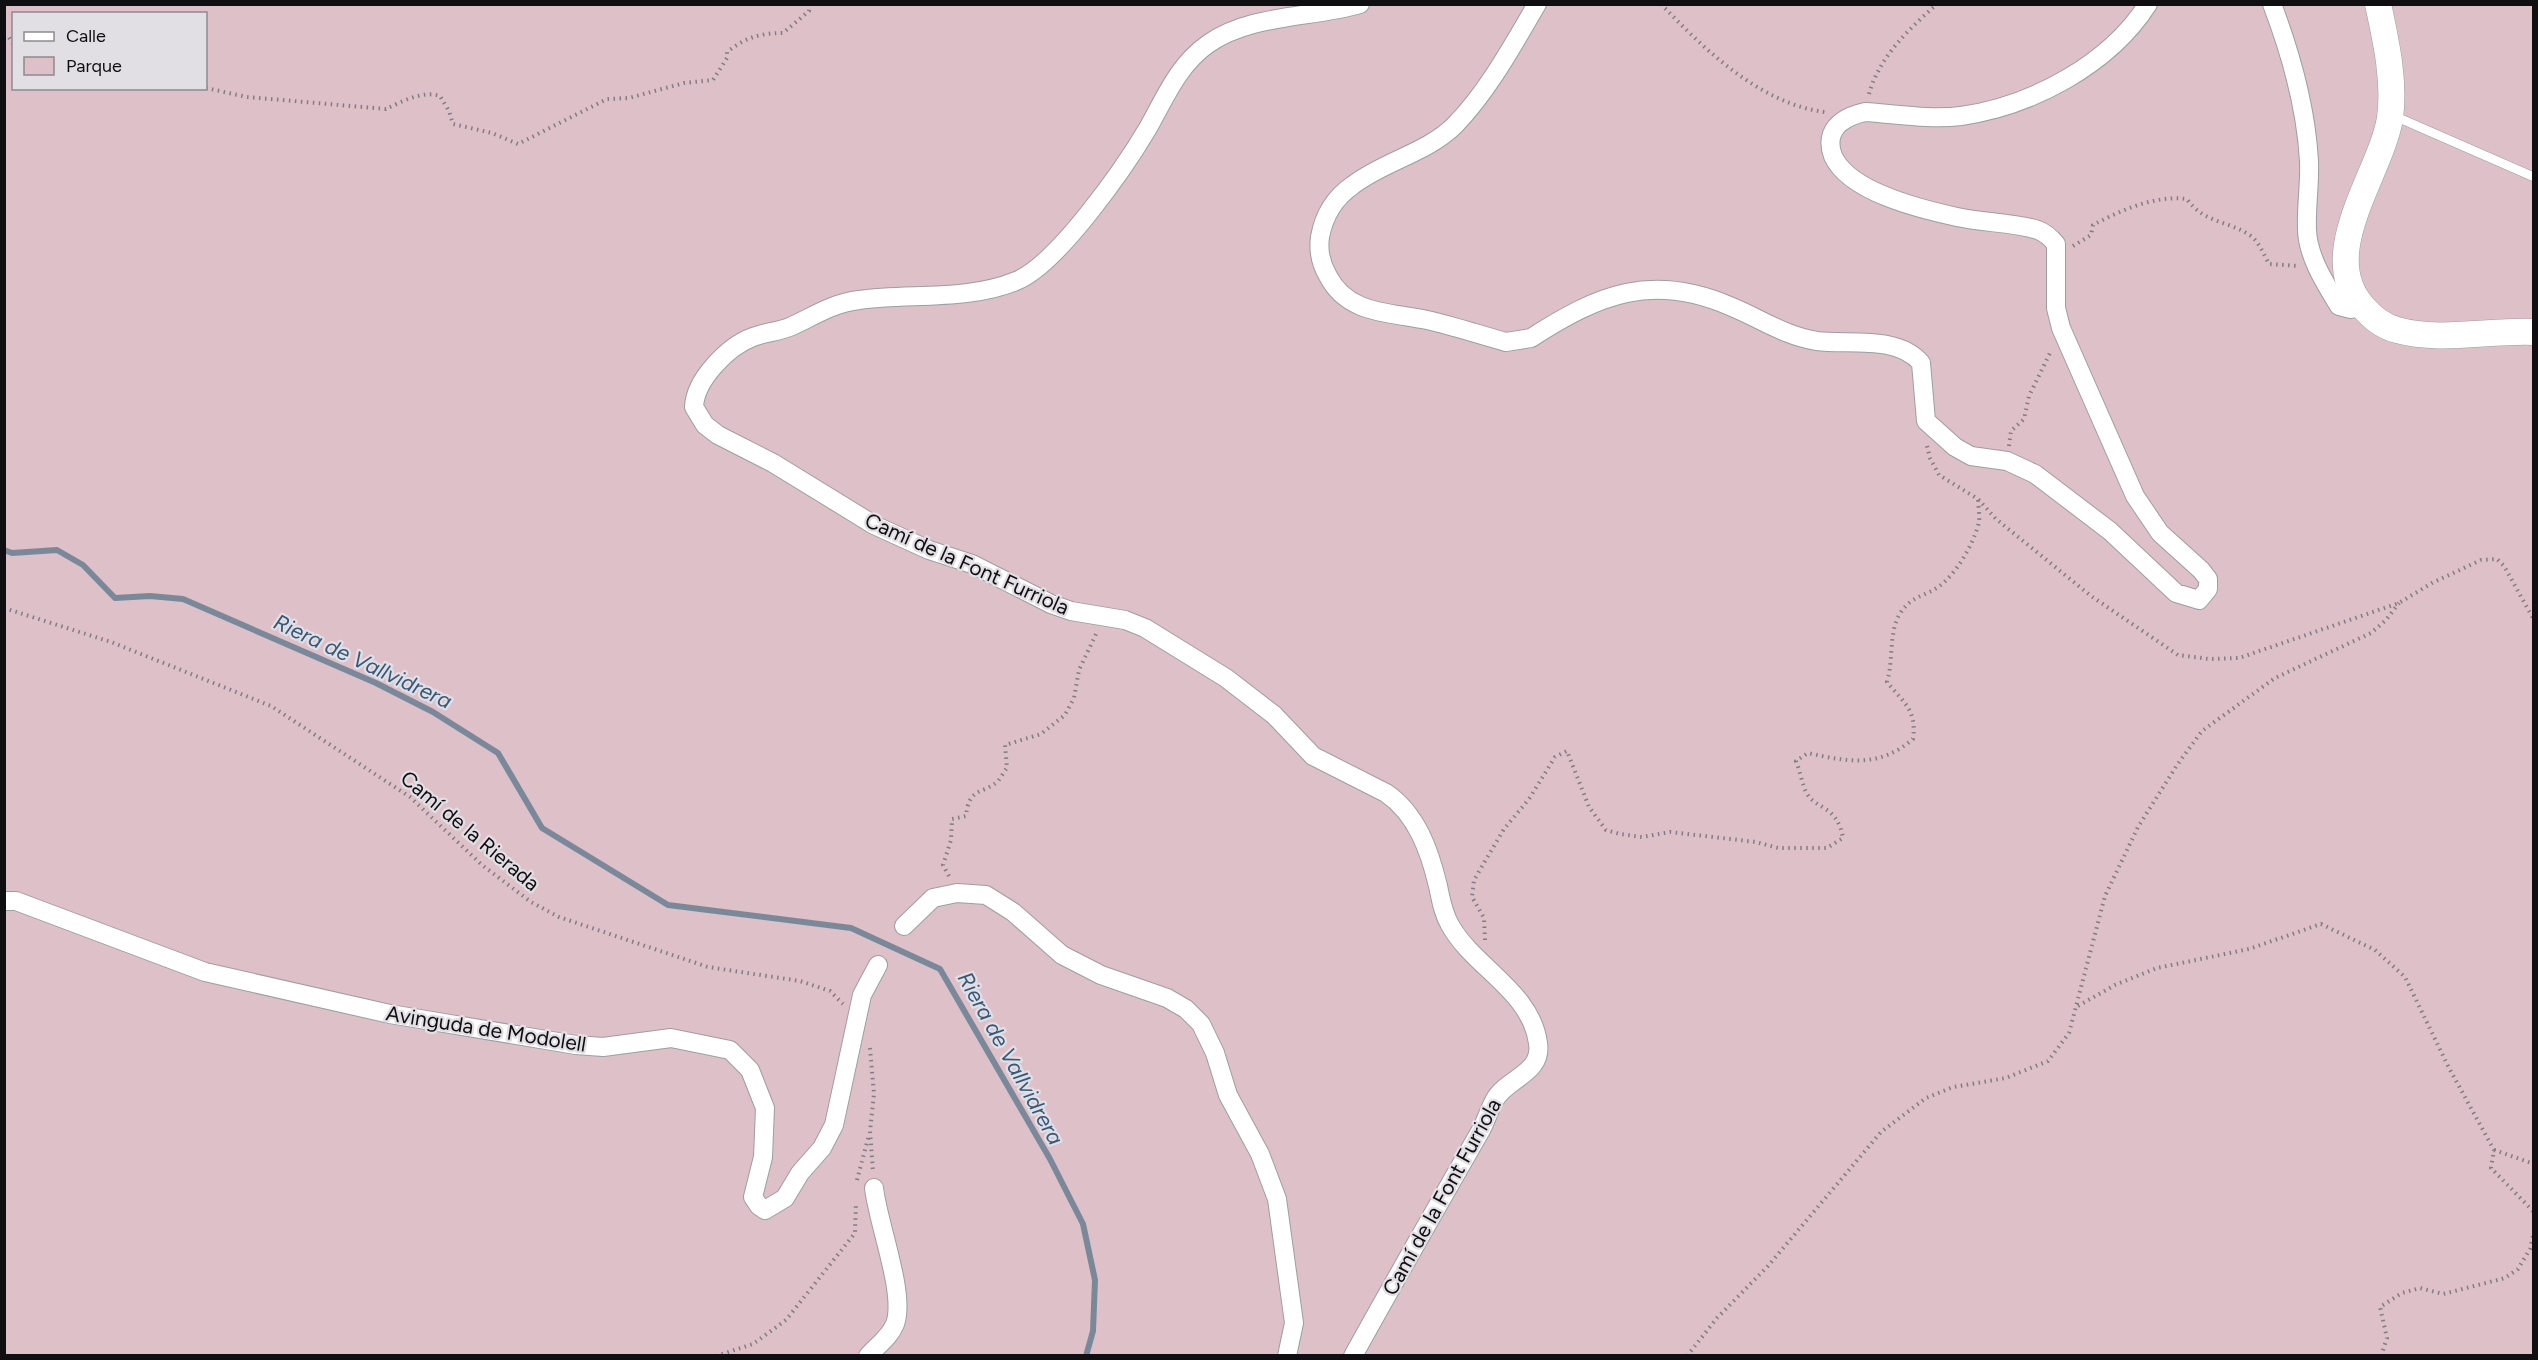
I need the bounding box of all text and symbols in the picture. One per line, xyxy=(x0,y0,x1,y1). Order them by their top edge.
legend xyxy=(12,12,207,90)
text: Calle xyxy=(66,25,106,47)
text: Parque xyxy=(66,55,122,77)
street label: Camí de la Font Furriola xyxy=(861,507,1073,620)
water label: Riera de Vallvidrera xyxy=(269,608,456,715)
street label: Camí de la Rierada xyxy=(396,765,545,896)
water label: Riera de Vallvidrera xyxy=(952,967,1069,1150)
street label: Avinguda de Modolell xyxy=(384,1000,588,1057)
street label: Camí de la Font Furriola xyxy=(1377,1094,1506,1299)

